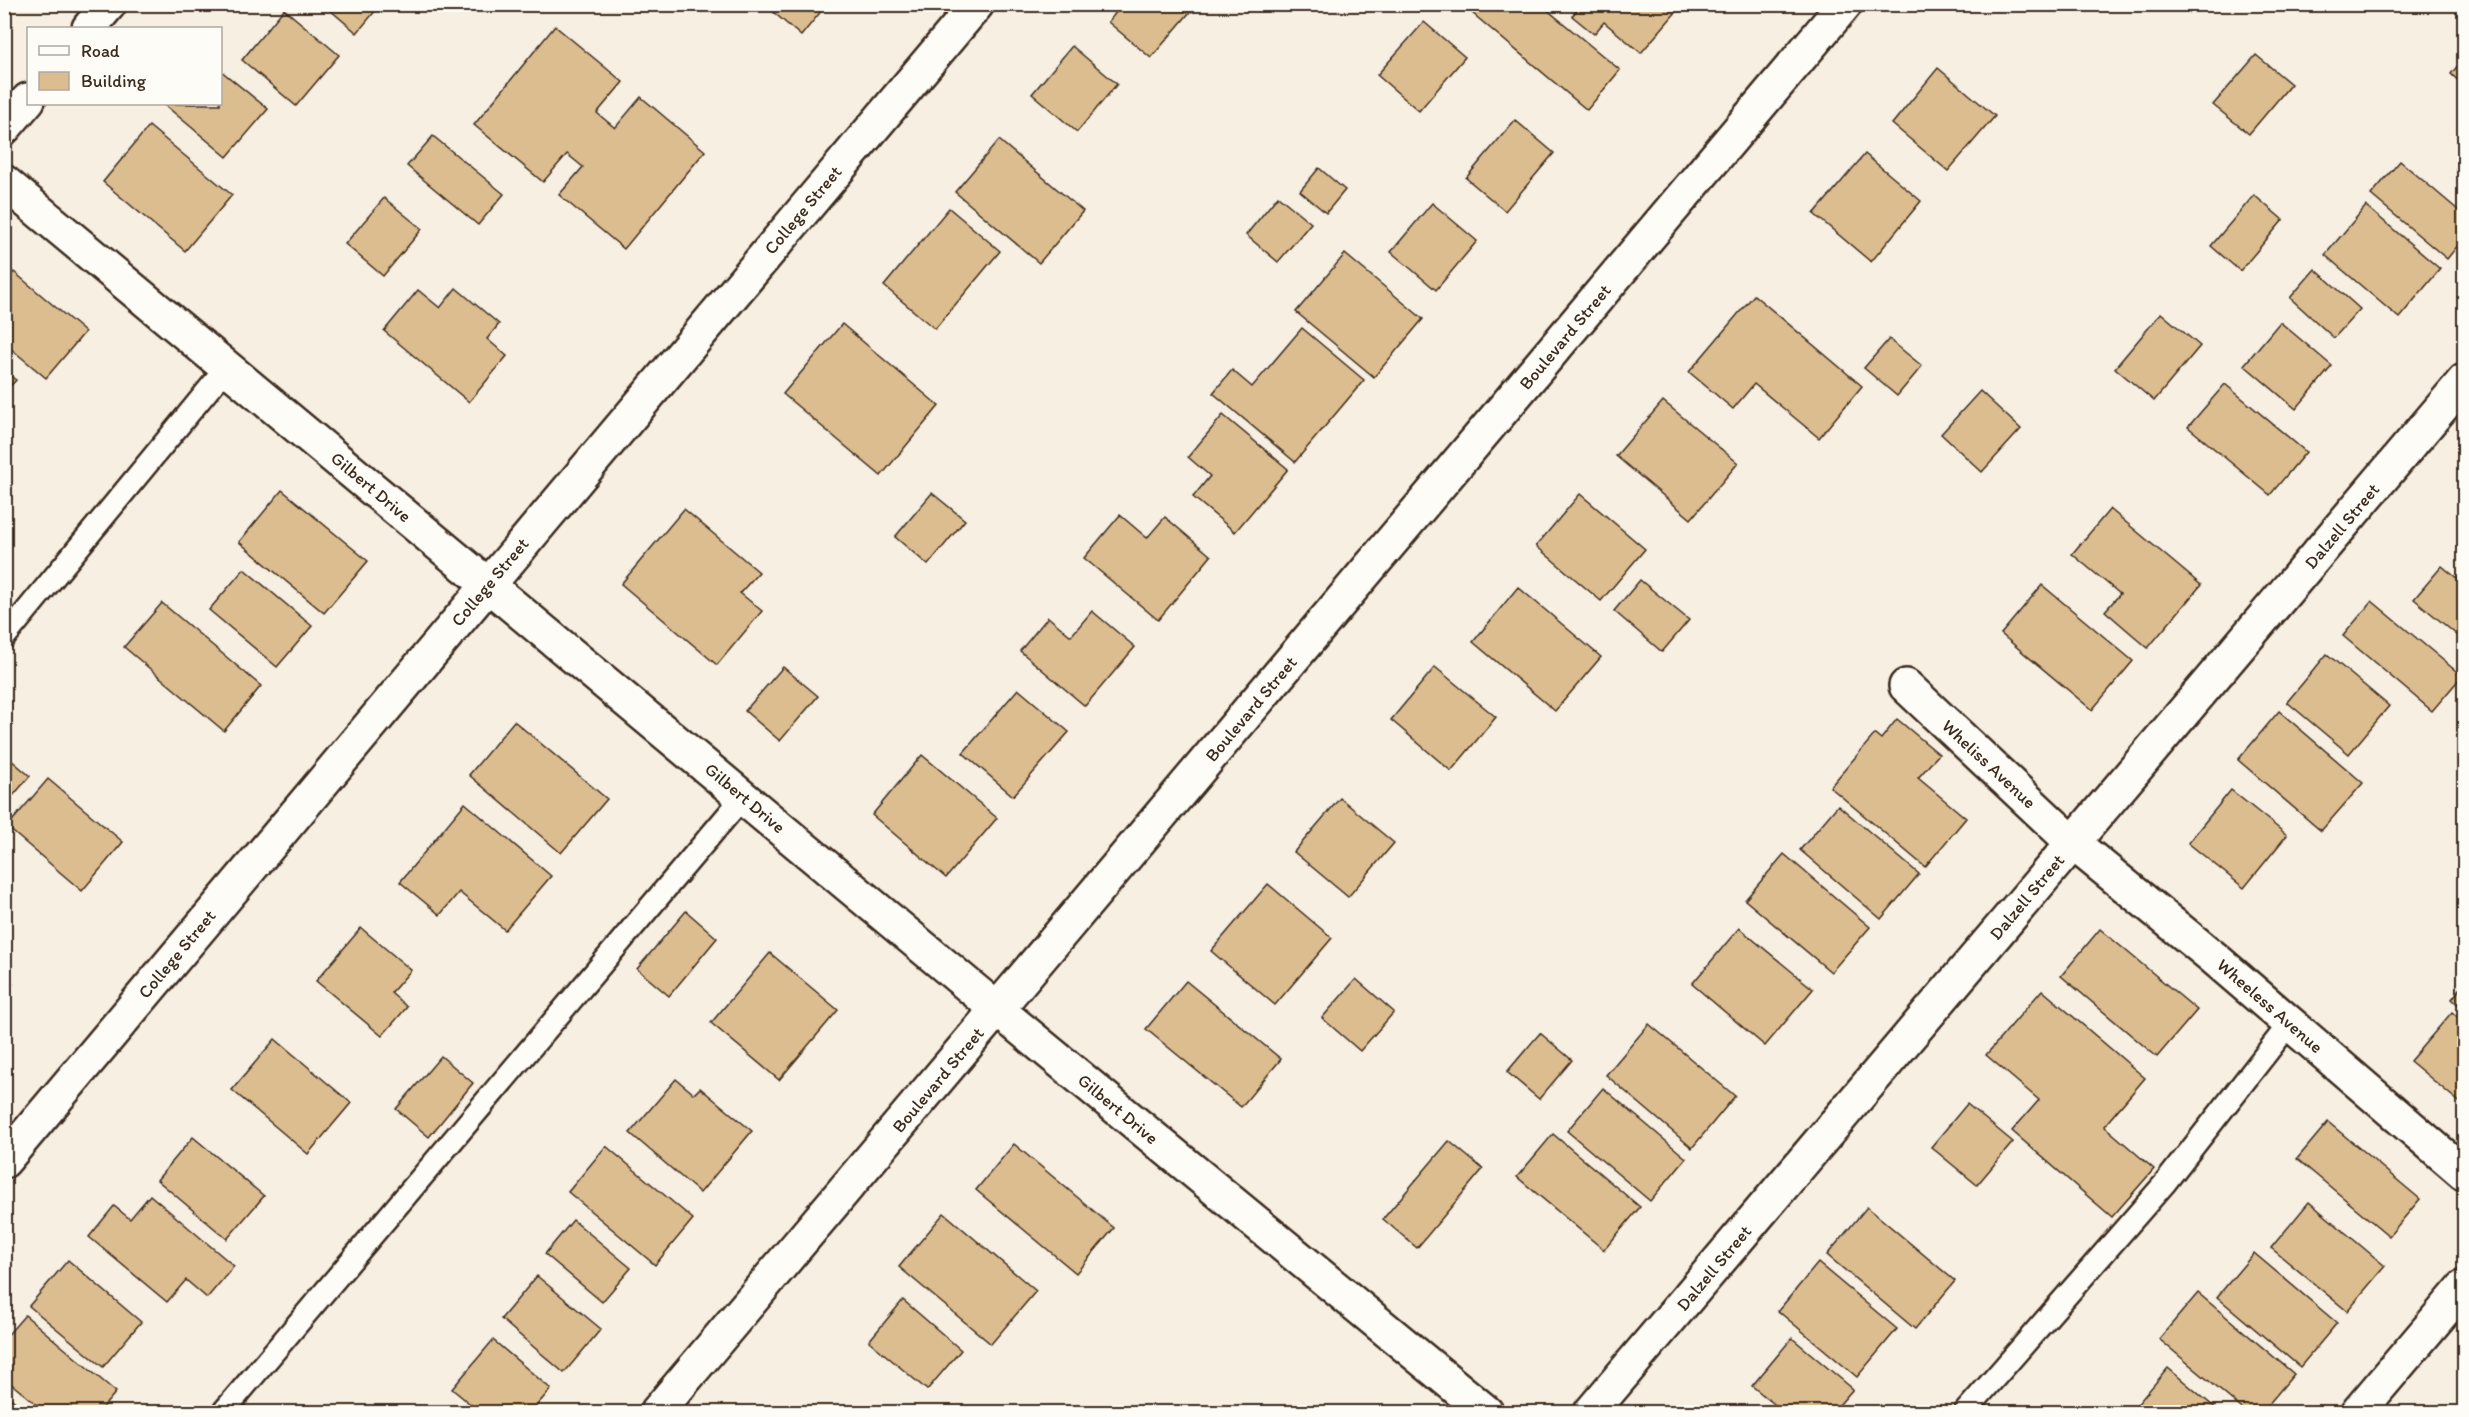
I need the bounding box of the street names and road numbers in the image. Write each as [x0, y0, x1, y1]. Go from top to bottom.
street label: College Street [760, 161, 847, 259]
street label: Boulevard Street [1514, 280, 1616, 394]
street label: Gilbert Drive [326, 447, 416, 527]
street label: Dalzell Street [2300, 478, 2384, 573]
street label: College Street [447, 533, 534, 631]
street label: Boulevard Street [1200, 652, 1302, 766]
street label: Wheliss Avenue [1937, 715, 2041, 813]
street label: Gilbert Drive [700, 758, 790, 838]
street label: Dalzell Street [1985, 849, 2069, 944]
street label: College Street [134, 905, 221, 1003]
street label: Wheeless Avenue [2212, 954, 2328, 1058]
street label: Boulevard Street [887, 1023, 989, 1137]
street label: Gilbert Drive [1073, 1069, 1163, 1149]
street label: Dalzell Street [1672, 1220, 1756, 1315]

